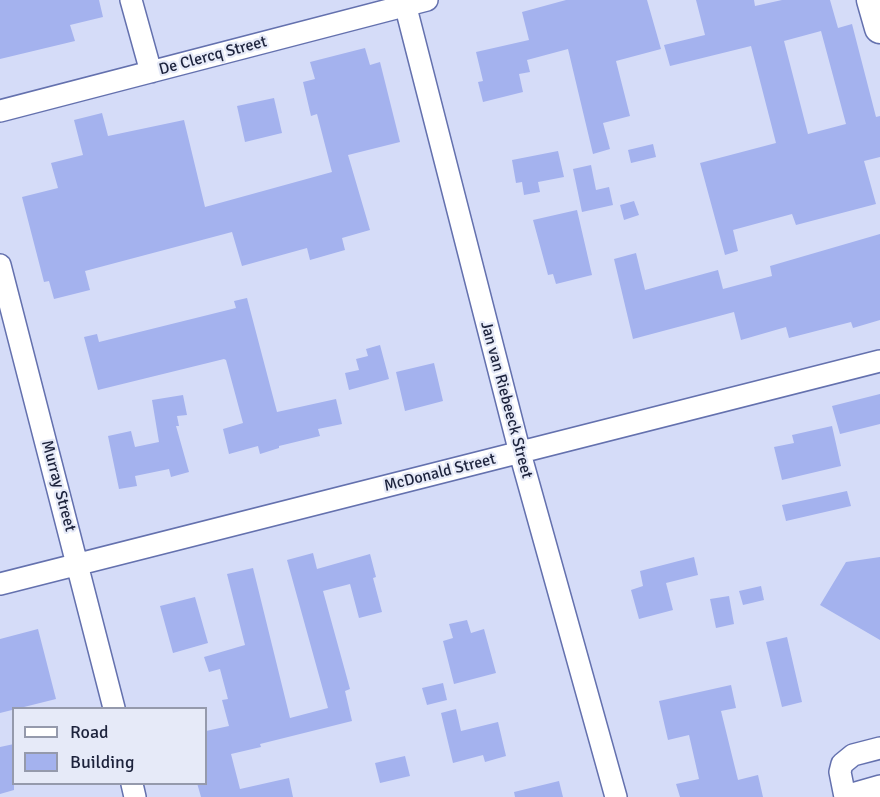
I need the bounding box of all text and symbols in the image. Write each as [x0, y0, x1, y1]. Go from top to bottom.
street label: De Clercq Street [157, 32, 269, 80]
street label: Jan van Riebeeck Street [476, 319, 536, 481]
street label: Murray Street [37, 438, 79, 534]
street label: McDonald Street [382, 450, 498, 496]
legend [12, 707, 207, 785]
text: Road [70, 721, 109, 743]
text: Building [70, 751, 134, 773]

